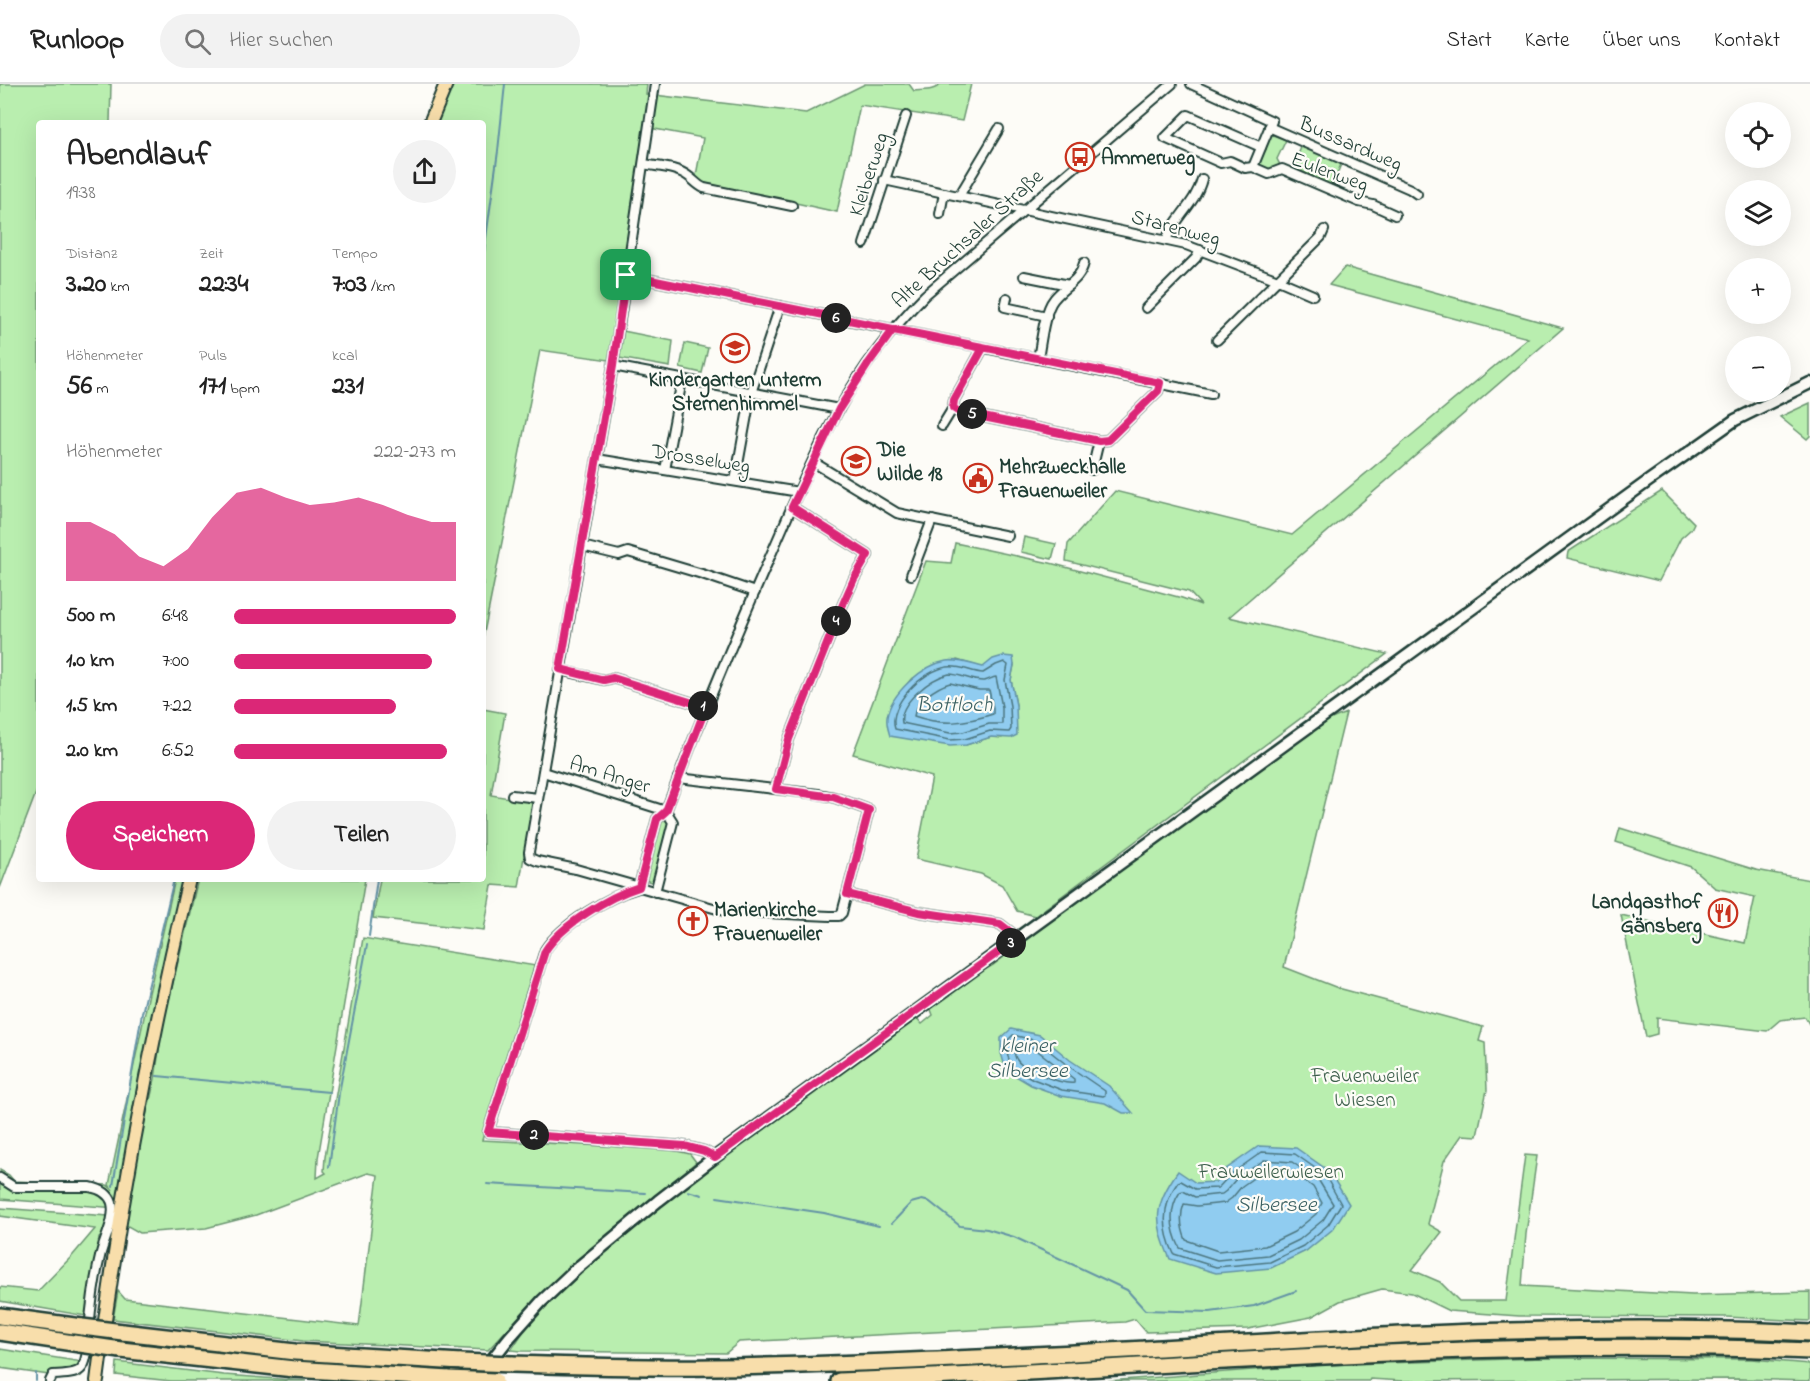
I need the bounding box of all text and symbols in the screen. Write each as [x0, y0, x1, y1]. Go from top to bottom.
search box [160, 14, 580, 68]
text: Runloop [30, 21, 124, 62]
icon: search [181, 25, 214, 58]
text: Hier suchen [229, 25, 333, 57]
text: Start [1446, 26, 1492, 56]
text: Karte [1525, 26, 1569, 56]
text: Über uns [1602, 26, 1681, 56]
text: Kontakt [1714, 26, 1780, 56]
map controls [1725, 102, 1791, 402]
button: locate [1725, 102, 1791, 168]
street label: Bussardweg [1292, 109, 1407, 182]
street label: Kleiberweg [842, 129, 899, 221]
text: Abendlauf [66, 132, 211, 180]
button: share [393, 140, 456, 203]
bus stop icon: Ammerweg [1064, 141, 1096, 173]
place label: Ammerweg [1101, 144, 1195, 176]
street label: Eulenweg [1286, 145, 1372, 203]
street label: Alte Bruchsaler Straße [886, 163, 1051, 316]
text: 19:38 [66, 179, 96, 208]
button: layers [1725, 180, 1791, 246]
street label: Starenweg [1127, 203, 1223, 257]
text: Distanz [66, 242, 117, 266]
text: Zeit [199, 242, 224, 266]
text: Tempo [332, 242, 378, 266]
pin [600, 249, 651, 300]
icon: arrive [609, 258, 642, 291]
button: + [1725, 258, 1791, 324]
text: 3.20 [66, 266, 106, 304]
text: 22:34 [199, 266, 249, 304]
text: 7:03 [332, 266, 367, 304]
text: km [106, 275, 130, 299]
text: /km [367, 275, 395, 299]
pin: 6 [821, 303, 851, 333]
text: 6 [832, 306, 840, 330]
school or university icon: Kindergarten unterm Sternenhimmel [719, 332, 751, 364]
button: − [1725, 336, 1791, 402]
text: Höhenmeter [66, 344, 143, 368]
text: Puls [199, 344, 227, 368]
text: kcal [332, 344, 357, 368]
place label: Kindergarten unterm Sternenhimmel [649, 366, 821, 420]
text: 56 [66, 368, 92, 406]
text: 171 [199, 368, 226, 406]
text: 231 [332, 368, 364, 406]
text: m [92, 377, 109, 401]
text: bpm [226, 377, 260, 401]
pin: 5 [957, 399, 987, 429]
text: 5 [967, 402, 977, 426]
place label: Die Wilde 18 [876, 436, 943, 490]
street label: Drosselweg [648, 437, 752, 485]
text: Höhenmeter [66, 438, 162, 467]
text: 222–273 m [373, 438, 456, 467]
school or university icon: Die Wilde 18 [840, 445, 872, 477]
place label: Mehrzweckhalle Frauenweiler [998, 453, 1127, 507]
public building icon: Mehrzweckhalle Frauenweiler [962, 462, 994, 494]
text: 500 m [66, 602, 115, 631]
text: 6:48 [162, 602, 188, 631]
pin: 4 [821, 606, 851, 636]
text: 4 [833, 609, 839, 633]
text: 1.0 km [66, 647, 114, 676]
text: 7:00 [162, 647, 189, 676]
water label: Bottloch [916, 690, 993, 722]
pin: 1 [688, 691, 718, 721]
text: 1.5 km [66, 692, 117, 721]
text: 7:22 [162, 692, 192, 721]
text: 1 [700, 694, 706, 718]
text: 2.0 km [66, 737, 118, 766]
text: 6:52 [162, 737, 194, 766]
street label: Am Anger [565, 749, 654, 804]
button: Speichern [66, 801, 255, 870]
button: Teilen [267, 801, 456, 870]
place label: Landgasthof Gänsberg [1592, 888, 1703, 944]
place label: Marienkirche Frauenweiler [713, 896, 822, 950]
restaurant icon: Landgasthof Gänsberg [1707, 897, 1739, 929]
church icon: Marienkirche Frauenweiler [677, 905, 709, 937]
pin: 3 [996, 928, 1026, 958]
text: 3 [1008, 931, 1014, 955]
water label: kleiner Silbersee [987, 1031, 1069, 1088]
park label: Frauenweiler Wiesen [1310, 1062, 1419, 1116]
pin: 2 [519, 1120, 549, 1150]
text: 2 [530, 1123, 538, 1147]
park label: Frauweilerwiesen [1197, 1158, 1344, 1188]
water label: Silbersee [1236, 1190, 1318, 1222]

